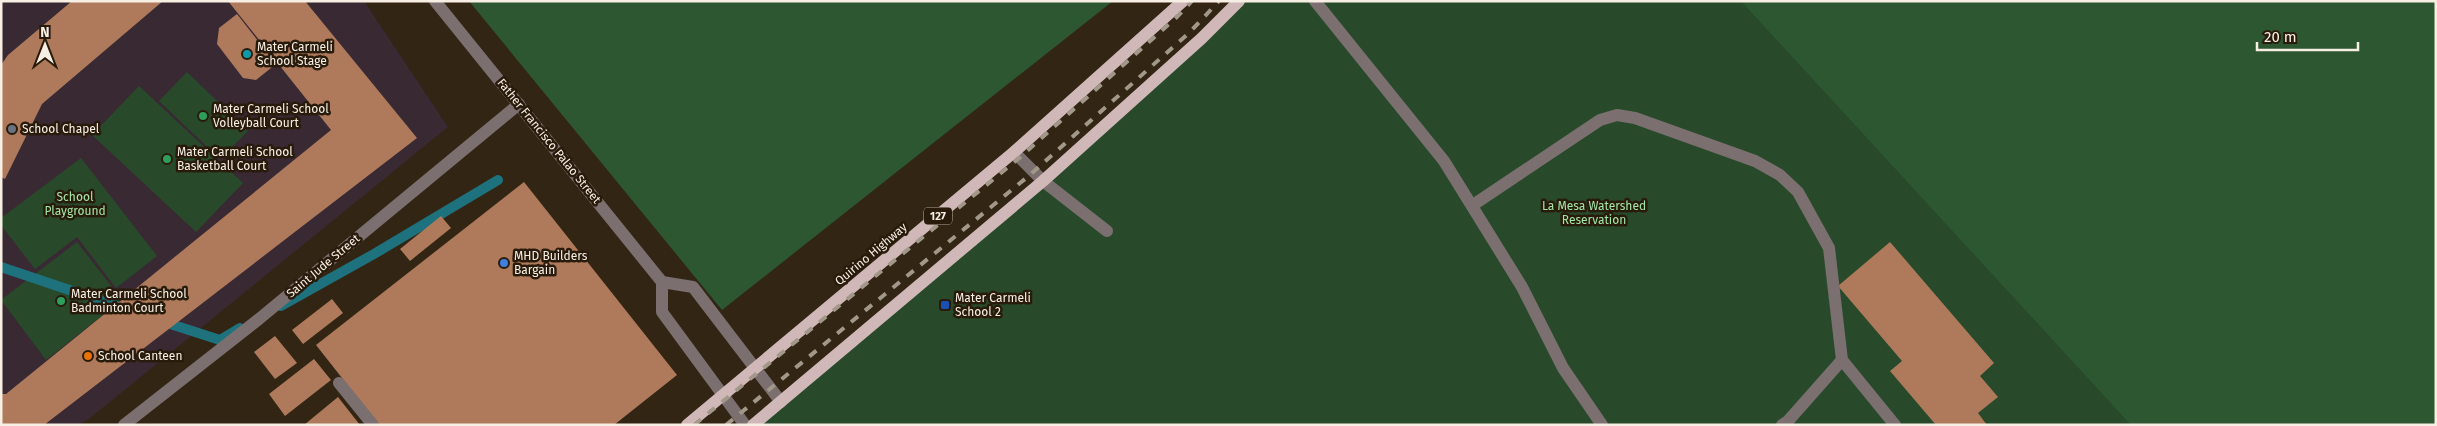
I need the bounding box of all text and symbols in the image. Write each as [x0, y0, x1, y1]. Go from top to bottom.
north arrow [20, 20, 70, 70]
scale bar [2257, 20, 2358, 52]
text: N [40, 24, 50, 41]
text: 20 m [2264, 28, 2297, 46]
place label: Mater Carmeli School Stage [257, 40, 333, 68]
marker: Mater Carmeli School Stage [241, 48, 253, 60]
street label: Father Francisco Palao Street [494, 76, 604, 207]
place label: Mater Carmeli School Volleyball Court [213, 102, 329, 130]
marker: Mater Carmeli School Volleyball Court [197, 110, 209, 122]
place label: School Chapel [22, 122, 100, 136]
marker: School Chapel [6, 123, 18, 135]
place label: Mater Carmeli School Basketball Court [177, 145, 293, 173]
marker: Mater Carmeli School Basketball Court [161, 153, 173, 165]
park label: School Playground [44, 190, 106, 218]
park label: La Mesa Watershed Reservation [1542, 199, 1646, 227]
road number: 127 [924, 208, 952, 225]
street label: Quirino Highway [832, 220, 910, 288]
street label: Saint Jude Street [284, 231, 363, 301]
place label: MHD Builders Bargain [514, 249, 588, 277]
marker: MHD Builders Bargain [498, 257, 510, 269]
place label: Mater Carmeli School Badminton Court [71, 287, 187, 315]
place label: Mater Carmeli School 2 [955, 291, 1031, 319]
marker: Mater Carmeli School Badminton Court [55, 295, 67, 307]
marker: Mater Carmeli School 2 [939, 299, 951, 311]
place label: School Canteen [98, 349, 182, 363]
marker: School Canteen [82, 350, 94, 362]

